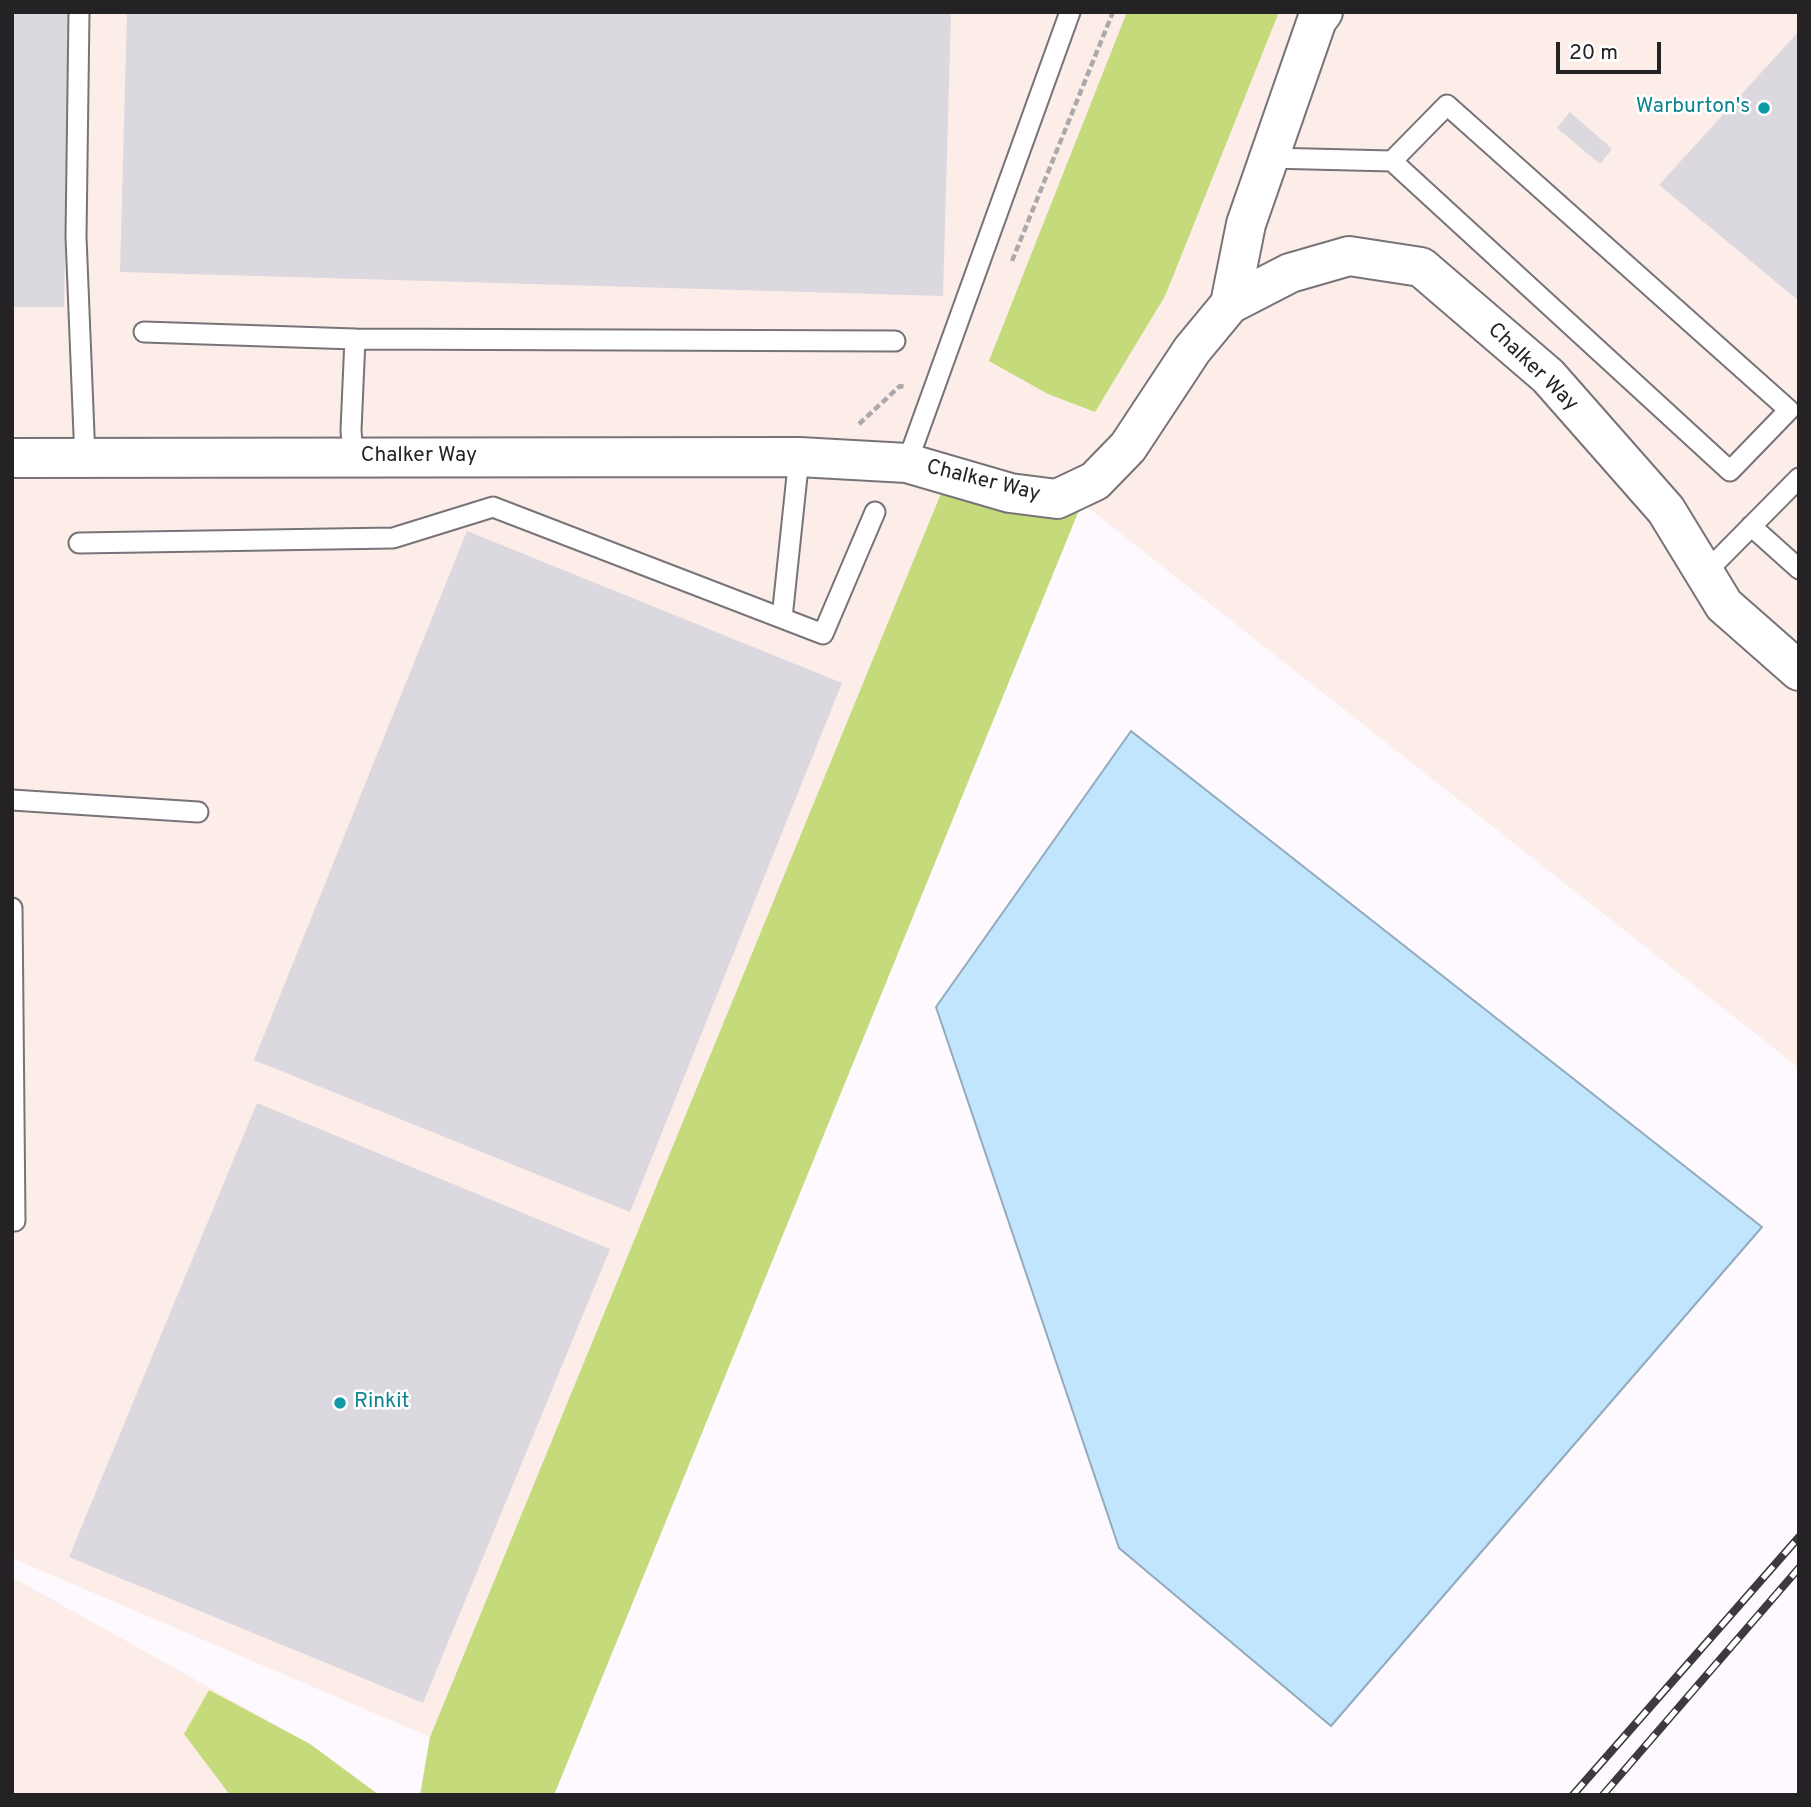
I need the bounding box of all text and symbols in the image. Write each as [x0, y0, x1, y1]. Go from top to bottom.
scale bar [1559, 28, 1664, 72]
text: 20 m [1569, 40, 1618, 67]
place label: Warburton's [1636, 95, 1750, 121]
marker: Warburton's [1756, 100, 1772, 116]
street label: Chalker Way [1481, 318, 1583, 418]
street label: Chalker Way [361, 444, 477, 470]
street label: Chalker Way [923, 456, 1043, 508]
place label: Rinkit [354, 1390, 410, 1416]
marker: Rinkit [332, 1395, 348, 1411]

